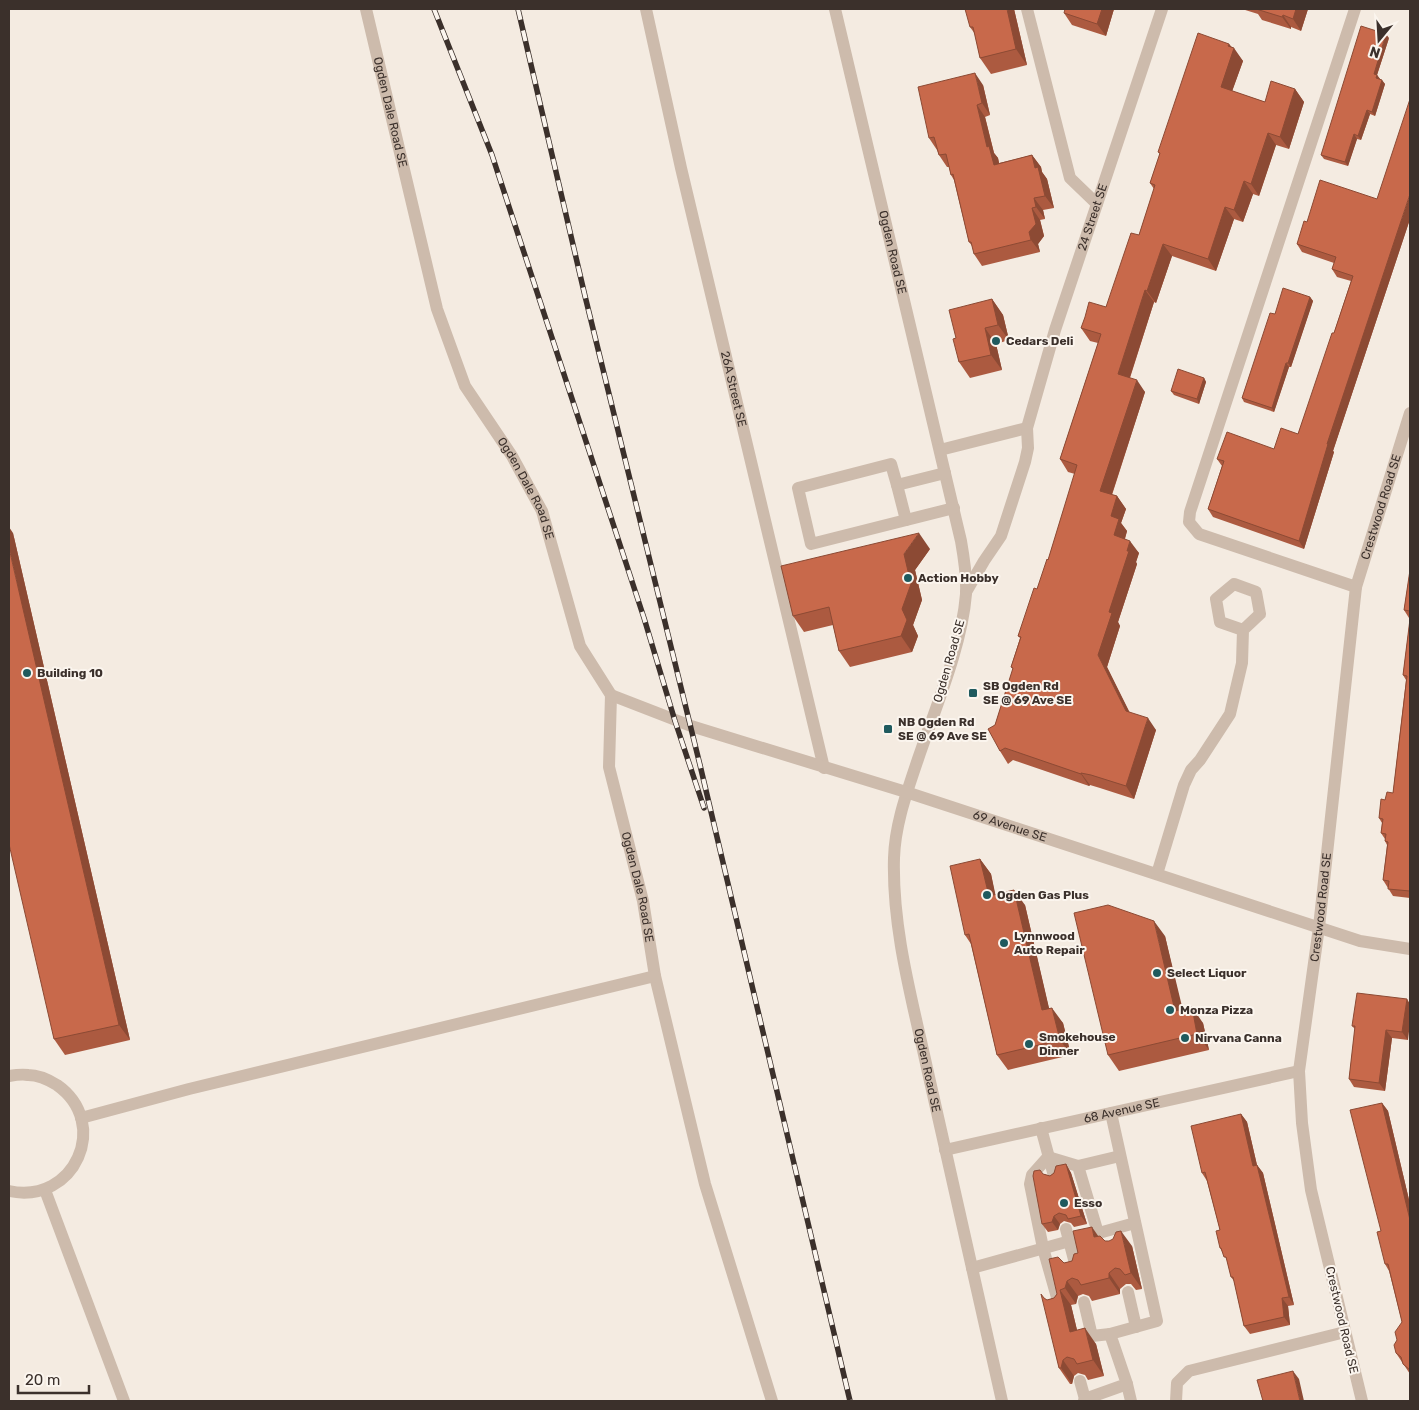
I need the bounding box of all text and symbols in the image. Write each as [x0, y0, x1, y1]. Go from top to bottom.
north arrow [1354, 15, 1404, 65]
text: N [1368, 42, 1383, 62]
street label: Ogden Dale Road SE [371, 56, 410, 169]
street label: 24 Street SE [1075, 182, 1110, 253]
street label: Ogden Road SE [876, 209, 909, 296]
place label: Cedars Deli [1006, 334, 1073, 348]
marker: Cedars Deli [990, 335, 1002, 347]
street label: 26A Street SE [718, 350, 749, 428]
street label: Ogden Dale Road SE [494, 435, 557, 541]
street label: Crestwood Road SE [1358, 453, 1404, 561]
place label: Action Hobby [918, 571, 999, 585]
marker: Action Hobby [902, 572, 914, 584]
street label: Ogden Road SE [930, 618, 968, 704]
place label: Building 10 [37, 666, 103, 680]
marker: Building 10 [21, 667, 33, 679]
place label: SB Ogden Rd SE @ 69 Ave SE [983, 679, 1072, 707]
marker: SB Ogden Rd SE @ 69 Ave SE [967, 687, 979, 699]
place label: NB Ogden Rd SE @ 69 Ave SE [898, 715, 987, 743]
marker: NB Ogden Rd SE @ 69 Ave SE [882, 723, 894, 735]
street label: 69 Avenue SE [971, 807, 1049, 845]
street label: Ogden Dale Road SE [619, 830, 657, 943]
street label: Crestwood Road SE [1307, 852, 1334, 963]
place label: Ogden Gas Plus [997, 888, 1089, 902]
marker: Ogden Gas Plus [981, 889, 993, 901]
place label: Lynnwood Auto Repair [1014, 929, 1085, 957]
marker: Lynnwood Auto Repair [998, 937, 1010, 949]
place label: Select Liquor [1167, 966, 1247, 980]
marker: Select Liquor [1151, 967, 1163, 979]
place label: Monza Pizza [1180, 1003, 1253, 1017]
marker: Monza Pizza [1164, 1004, 1176, 1016]
street label: Ogden Road SE [911, 1027, 943, 1113]
place label: Smokehouse Dinner [1039, 1030, 1116, 1058]
place label: Nirvana Canna [1195, 1031, 1282, 1045]
marker: Nirvana Canna [1179, 1032, 1191, 1044]
marker: Smokehouse Dinner [1023, 1038, 1035, 1050]
street label: 68 Avenue SE [1082, 1095, 1161, 1126]
place label: Esso [1074, 1196, 1102, 1210]
marker: Esso [1058, 1197, 1070, 1209]
street label: Crestwood Road SE [1323, 1265, 1361, 1375]
scale bar [18, 1362, 89, 1394]
text: 20 m [25, 1371, 60, 1389]

